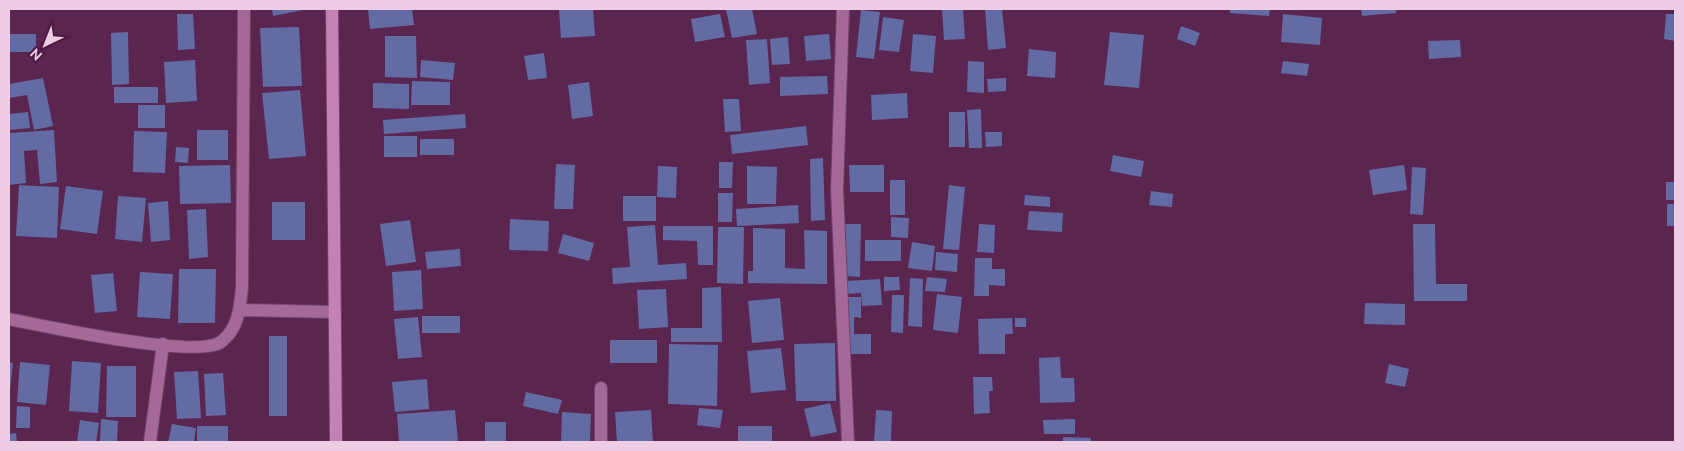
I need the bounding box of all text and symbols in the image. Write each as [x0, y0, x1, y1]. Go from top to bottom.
north arrow [20, 20, 70, 70]
text: N [27, 45, 45, 64]

